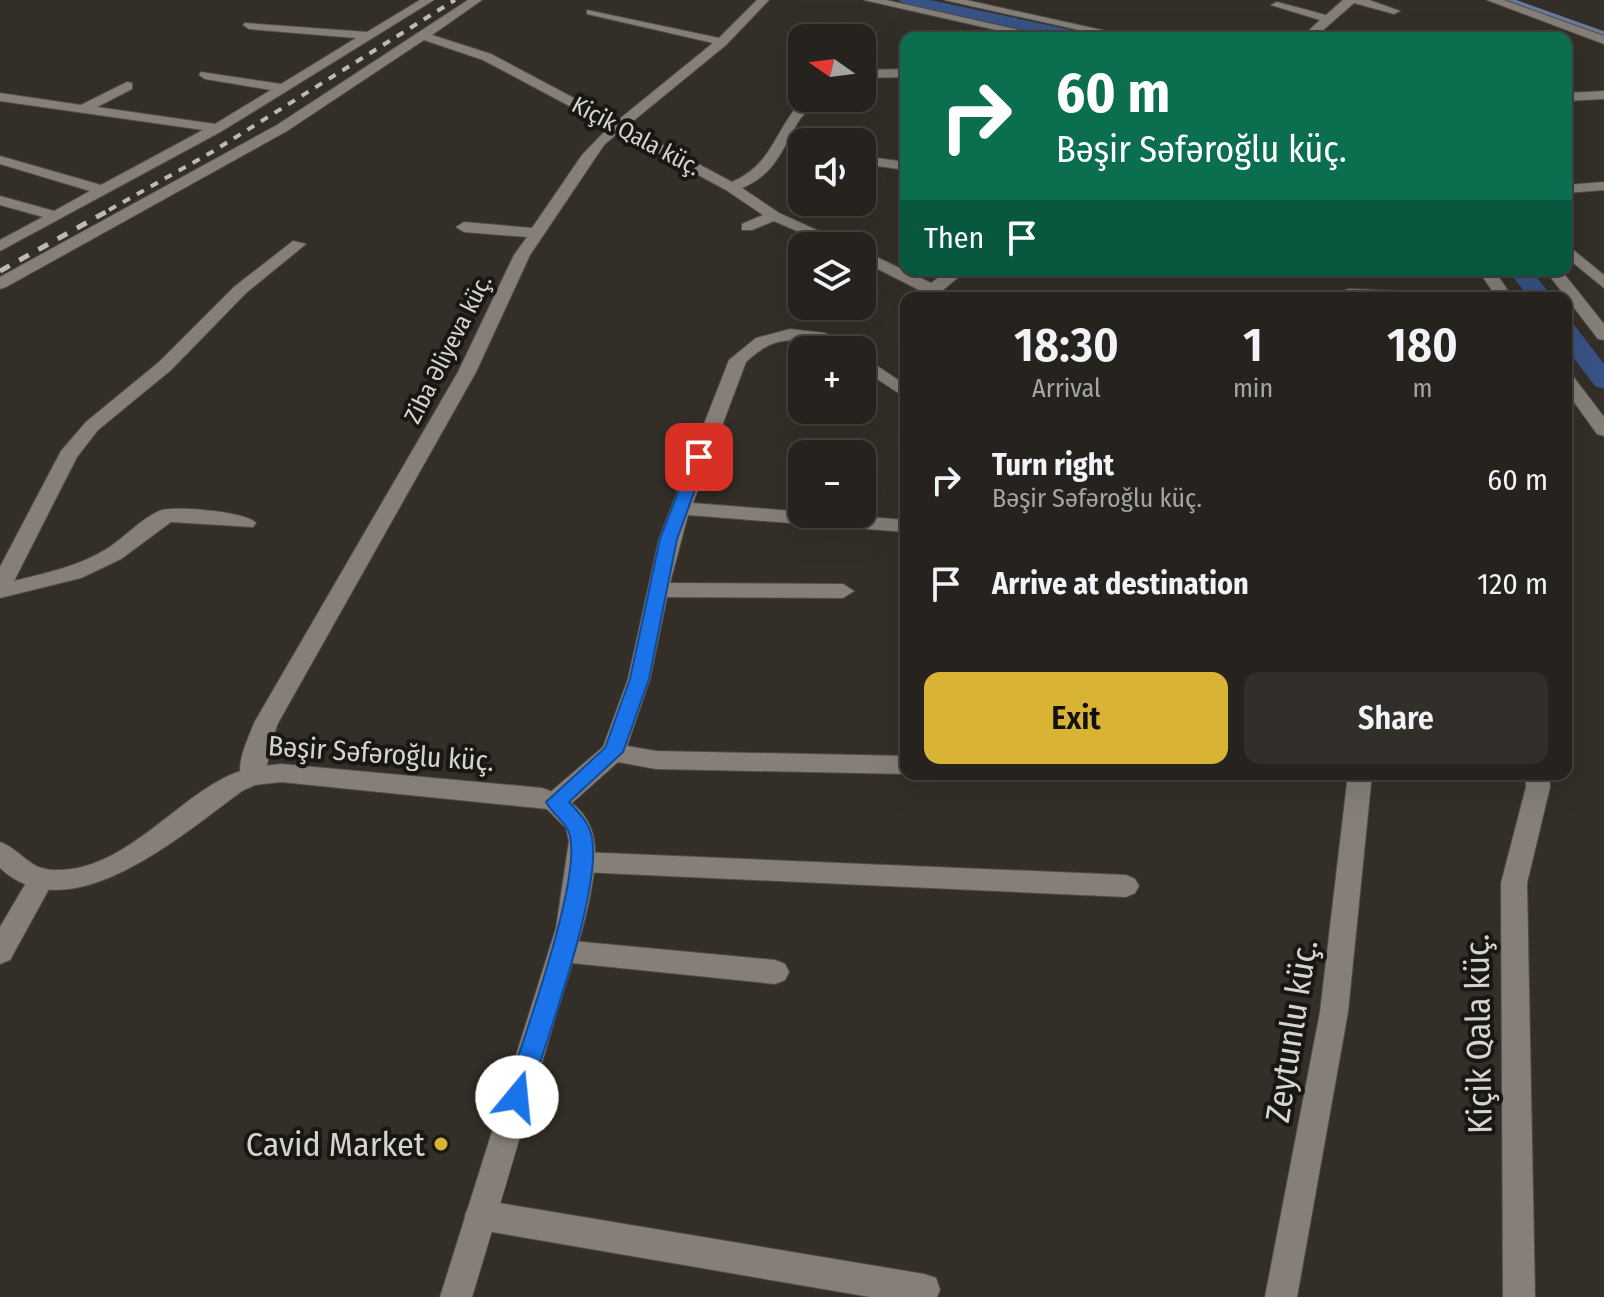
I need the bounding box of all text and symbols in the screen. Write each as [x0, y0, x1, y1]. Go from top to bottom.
north arrow [788, 24, 876, 112]
map controls [788, 24, 876, 528]
text: 60 m [1056, 60, 1170, 127]
icon: right [924, 64, 1028, 168]
street label: Kiçik Qala küç. [567, 91, 705, 181]
button: sound [788, 128, 876, 216]
text: Bəşir Səfəroğlu küç. [1056, 128, 1347, 172]
icon: arrive [1000, 216, 1044, 260]
text: Then [924, 220, 984, 256]
button: layers [788, 232, 876, 320]
street label: Ziba Əliyeva küç. [399, 270, 497, 428]
text: 18:30 [1014, 316, 1119, 374]
text: 1 [1243, 316, 1263, 374]
text: 180 [1387, 316, 1458, 374]
button: + [788, 336, 876, 424]
text: Arrival [1032, 373, 1101, 404]
text: min [1233, 373, 1273, 404]
text: m [1413, 373, 1433, 404]
pin [665, 423, 733, 491]
icon: arrive [677, 435, 721, 479]
button: − [788, 440, 876, 528]
text: Turn right [992, 447, 1114, 483]
icon: right [924, 458, 968, 502]
text: 60 m [1487, 462, 1548, 498]
text: Bəşir Səfəroğlu küç. [992, 483, 1202, 514]
icon: arrive [924, 562, 968, 606]
text: Arrive at destination [992, 566, 1249, 602]
text: 120 m [1477, 566, 1548, 602]
button: Exit [924, 672, 1228, 764]
button: Share [1244, 672, 1548, 764]
street label: Bəşir Səfəroğlu küç. [267, 729, 495, 778]
street label: Kiçik Qala küç. [1456, 934, 1501, 1134]
street label: Zeytunlu küç. [1257, 937, 1326, 1125]
position arrow [475, 1055, 559, 1139]
place label: Cavid Market [246, 1124, 426, 1165]
marker: Cavid Market [432, 1135, 450, 1153]

